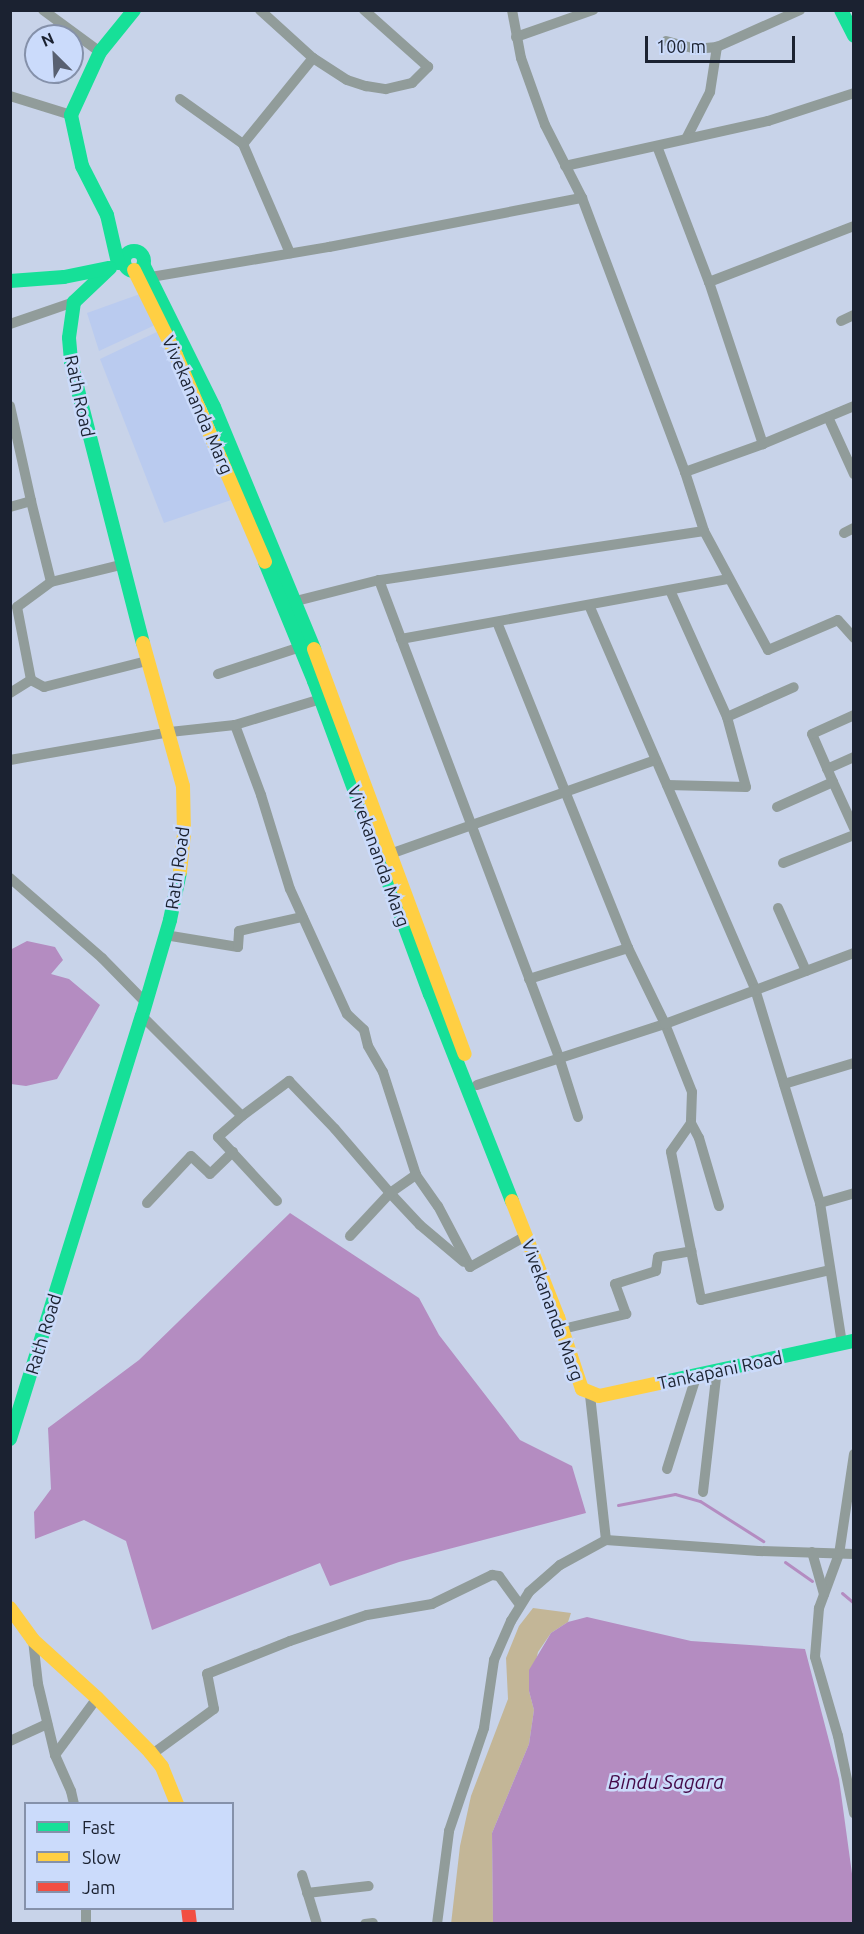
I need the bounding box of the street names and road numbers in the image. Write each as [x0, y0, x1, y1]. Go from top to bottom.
street label: Vivekananda Marg [158, 332, 238, 478]
street label: Rath Road [61, 353, 99, 439]
street label: Vivekananda Marg [343, 782, 415, 930]
street label: Rath Road [161, 825, 193, 911]
street label: Vivekananda Marg [517, 1236, 589, 1384]
street label: Rath Road [20, 1291, 66, 1377]
street label: Tankapani Road [656, 1346, 784, 1394]

